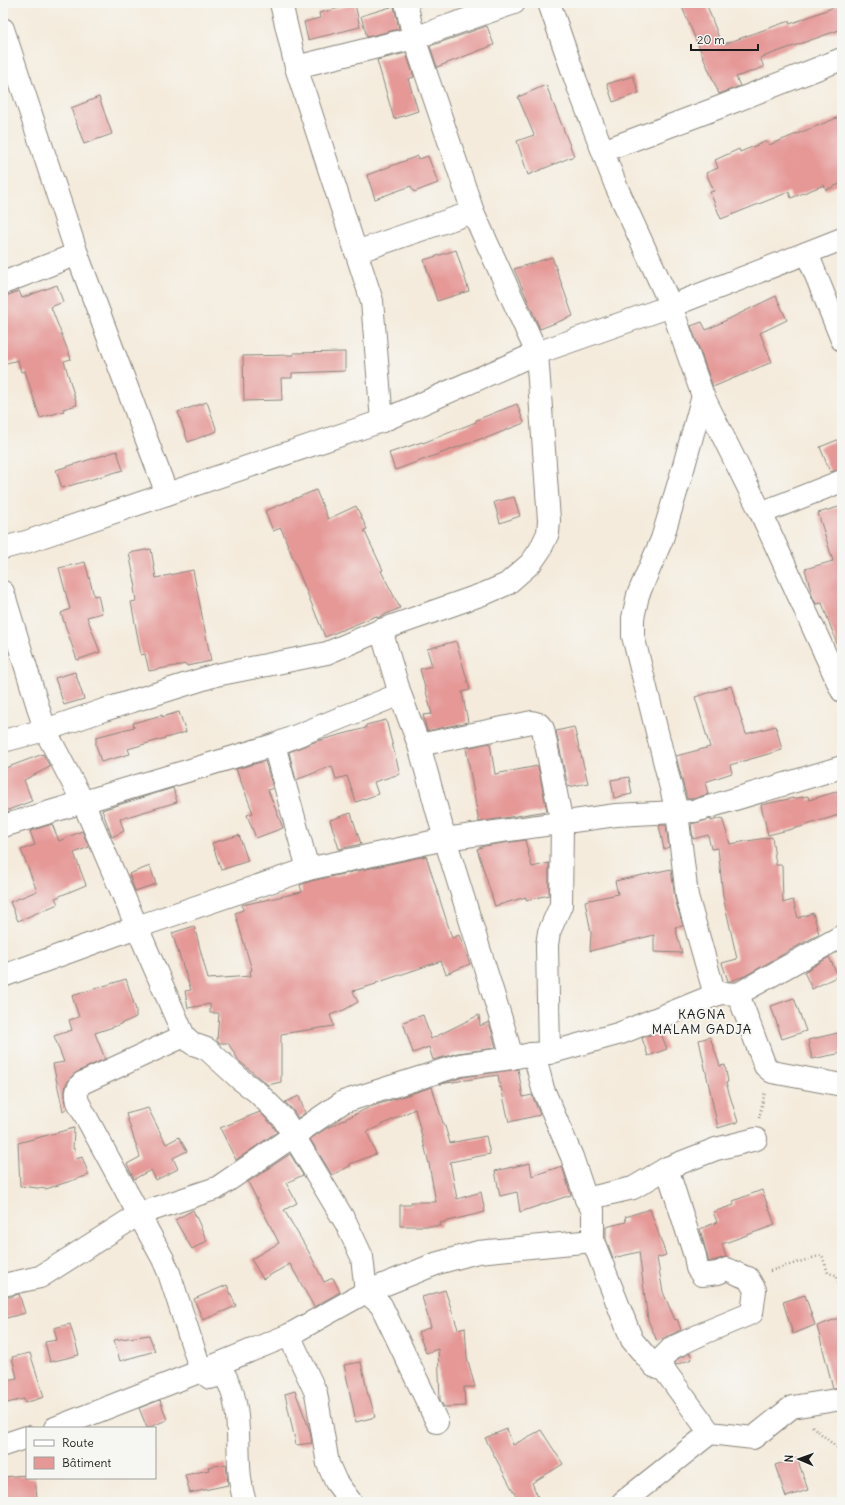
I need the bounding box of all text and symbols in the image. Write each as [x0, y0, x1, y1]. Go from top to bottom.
scale bar [691, 26, 758, 52]
text: 20 m [697, 32, 725, 47]
district label: KAGNA MALAM GADJA [652, 1006, 752, 1038]
legend [26, 1427, 156, 1479]
text: Route [62, 1435, 94, 1450]
north arrow [779, 1439, 819, 1479]
text: Bâtiment [62, 1455, 111, 1470]
text: N [782, 1455, 796, 1463]

